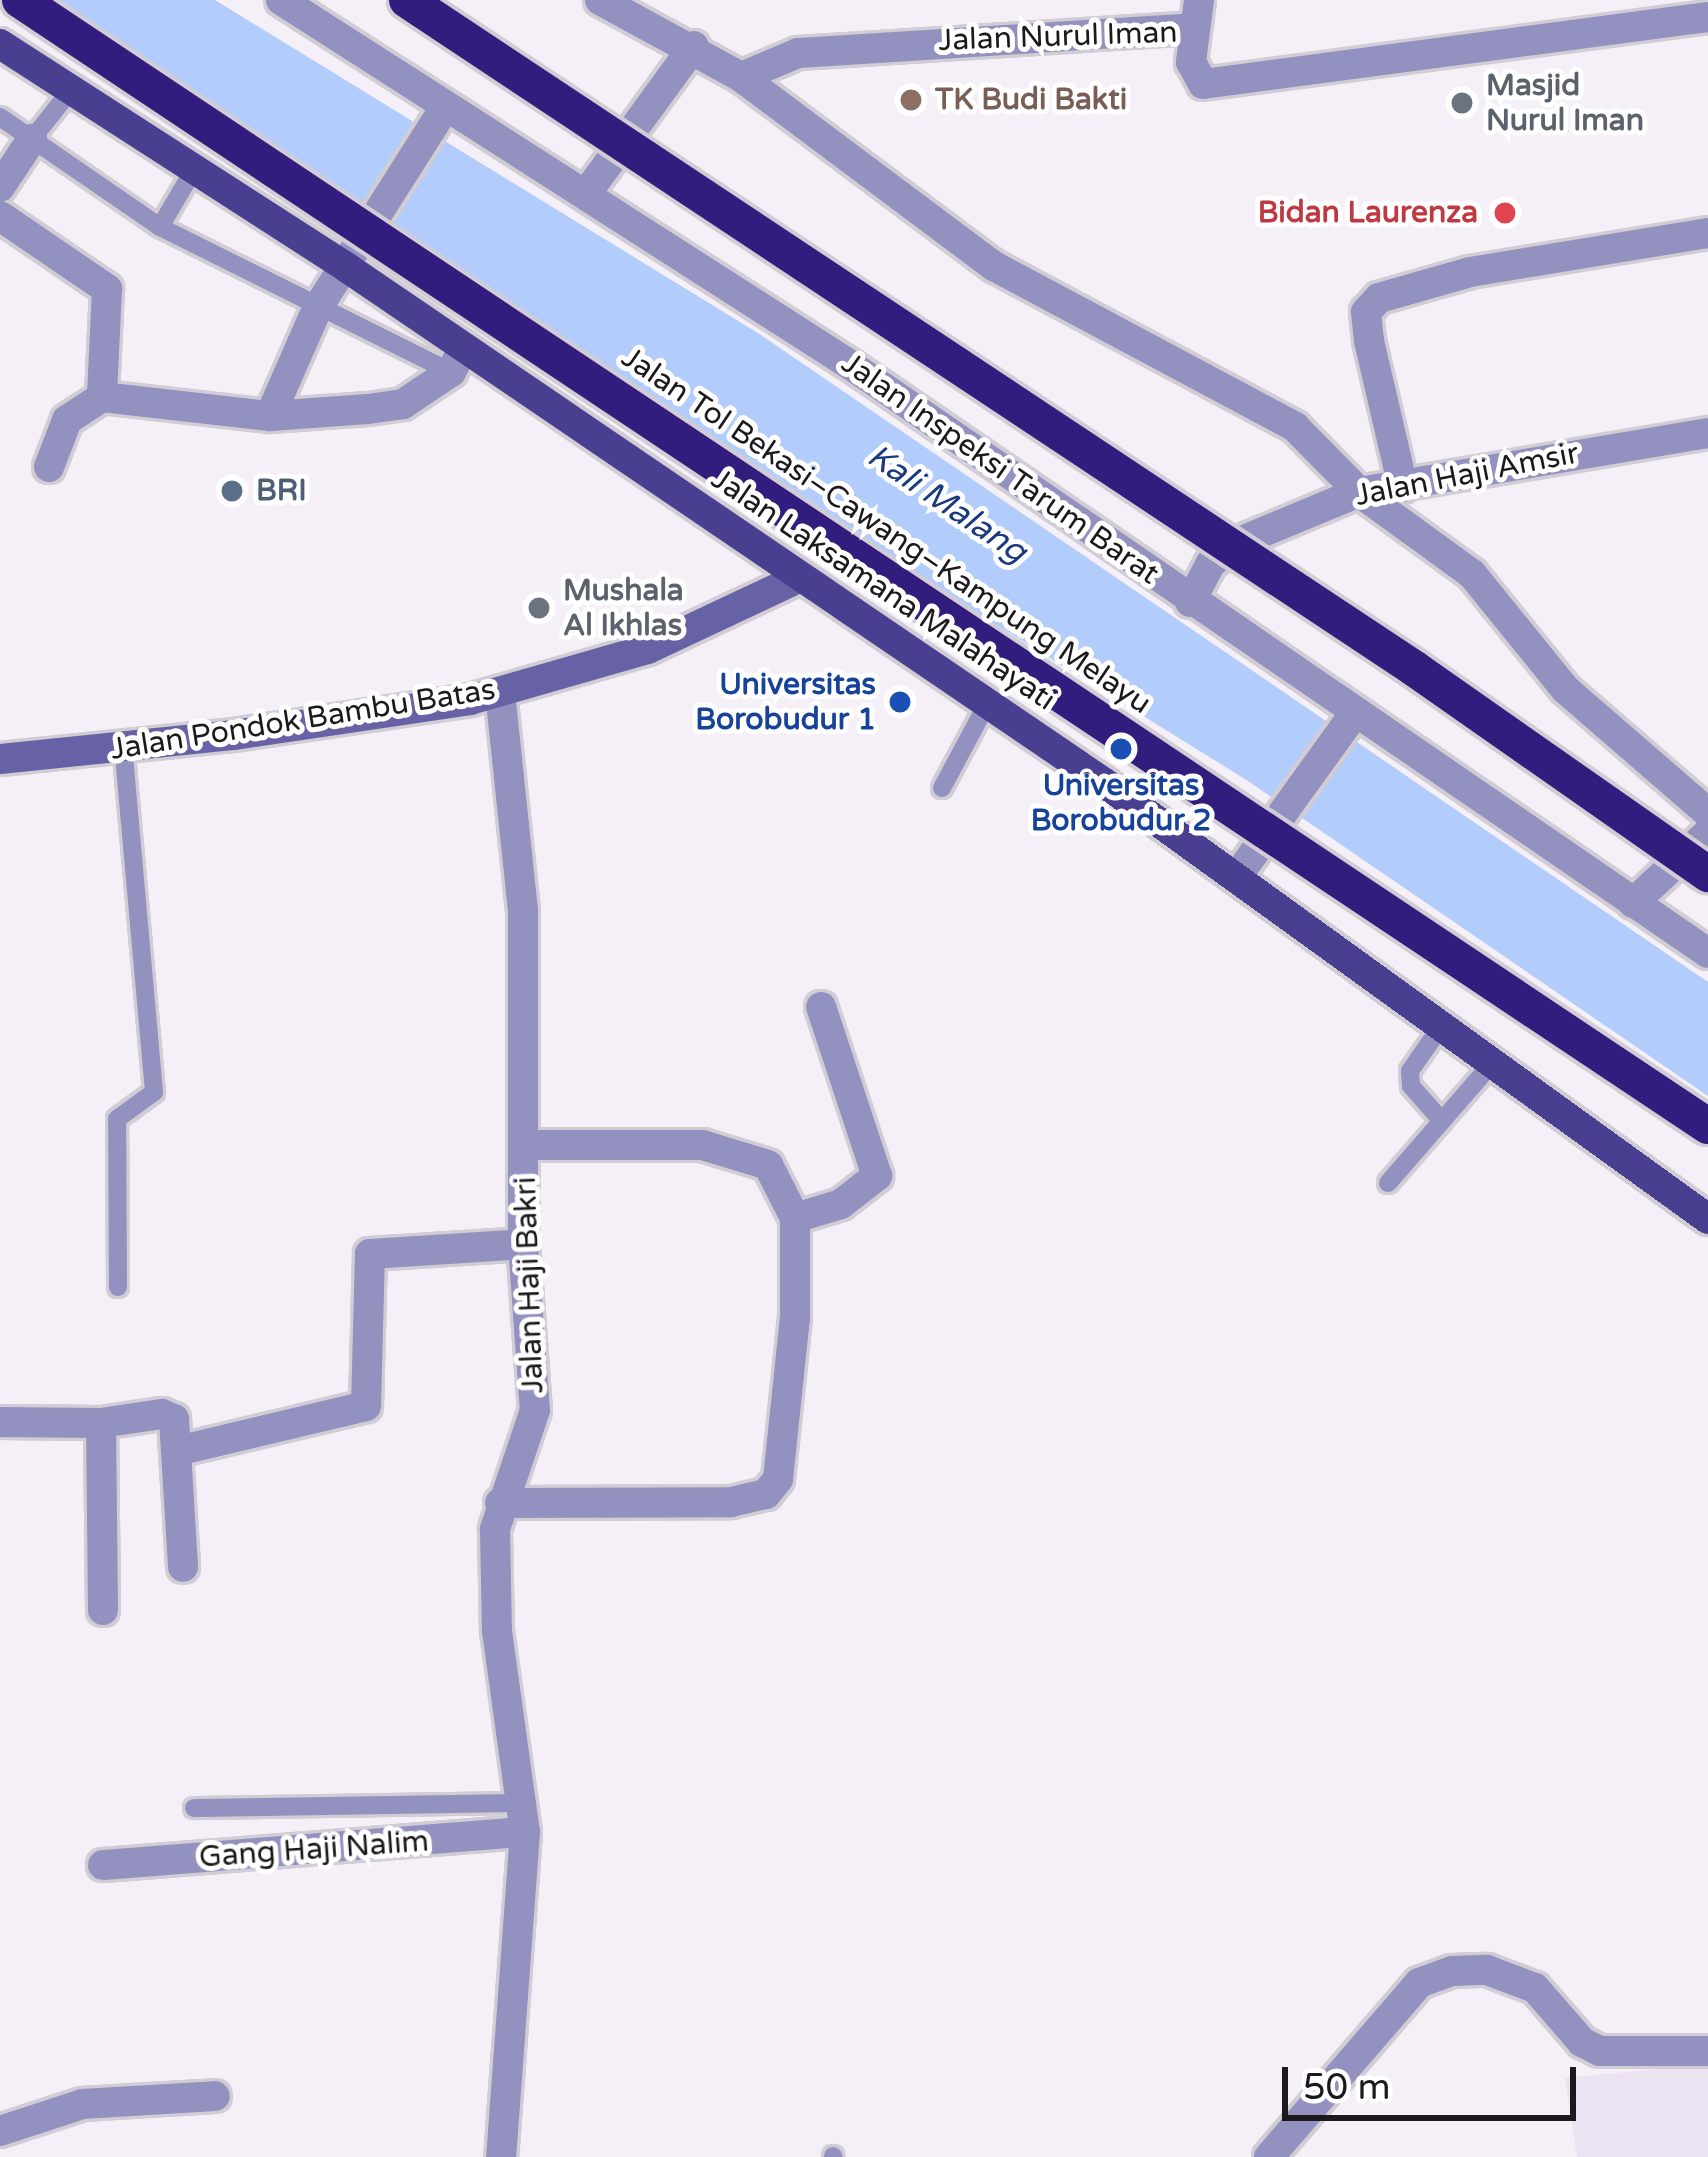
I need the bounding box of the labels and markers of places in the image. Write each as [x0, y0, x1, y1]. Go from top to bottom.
place label: Masjid Nurul Iman [1486, 68, 1644, 138]
place label: TK Budi Bakti [935, 82, 1127, 118]
marker: TK Budi Bakti [898, 87, 924, 113]
marker: Masjid Nurul Iman [1449, 90, 1475, 116]
place label: Bidan Laurenza [1258, 195, 1478, 231]
marker: Bidan Laurenza [1489, 197, 1521, 229]
place label: BRI [256, 473, 307, 509]
marker: BRI [219, 478, 245, 504]
place label: Mushala Al Ikhlas [563, 573, 684, 644]
marker: Mushala Al Ikhlas [526, 595, 552, 621]
place label: Universitas Borobudur 1 [695, 667, 876, 738]
marker: Universitas Borobudur 1 [887, 689, 913, 715]
marker: Universitas Borobudur 2 [1108, 736, 1134, 762]
place label: Universitas Borobudur 2 [1031, 768, 1211, 838]

